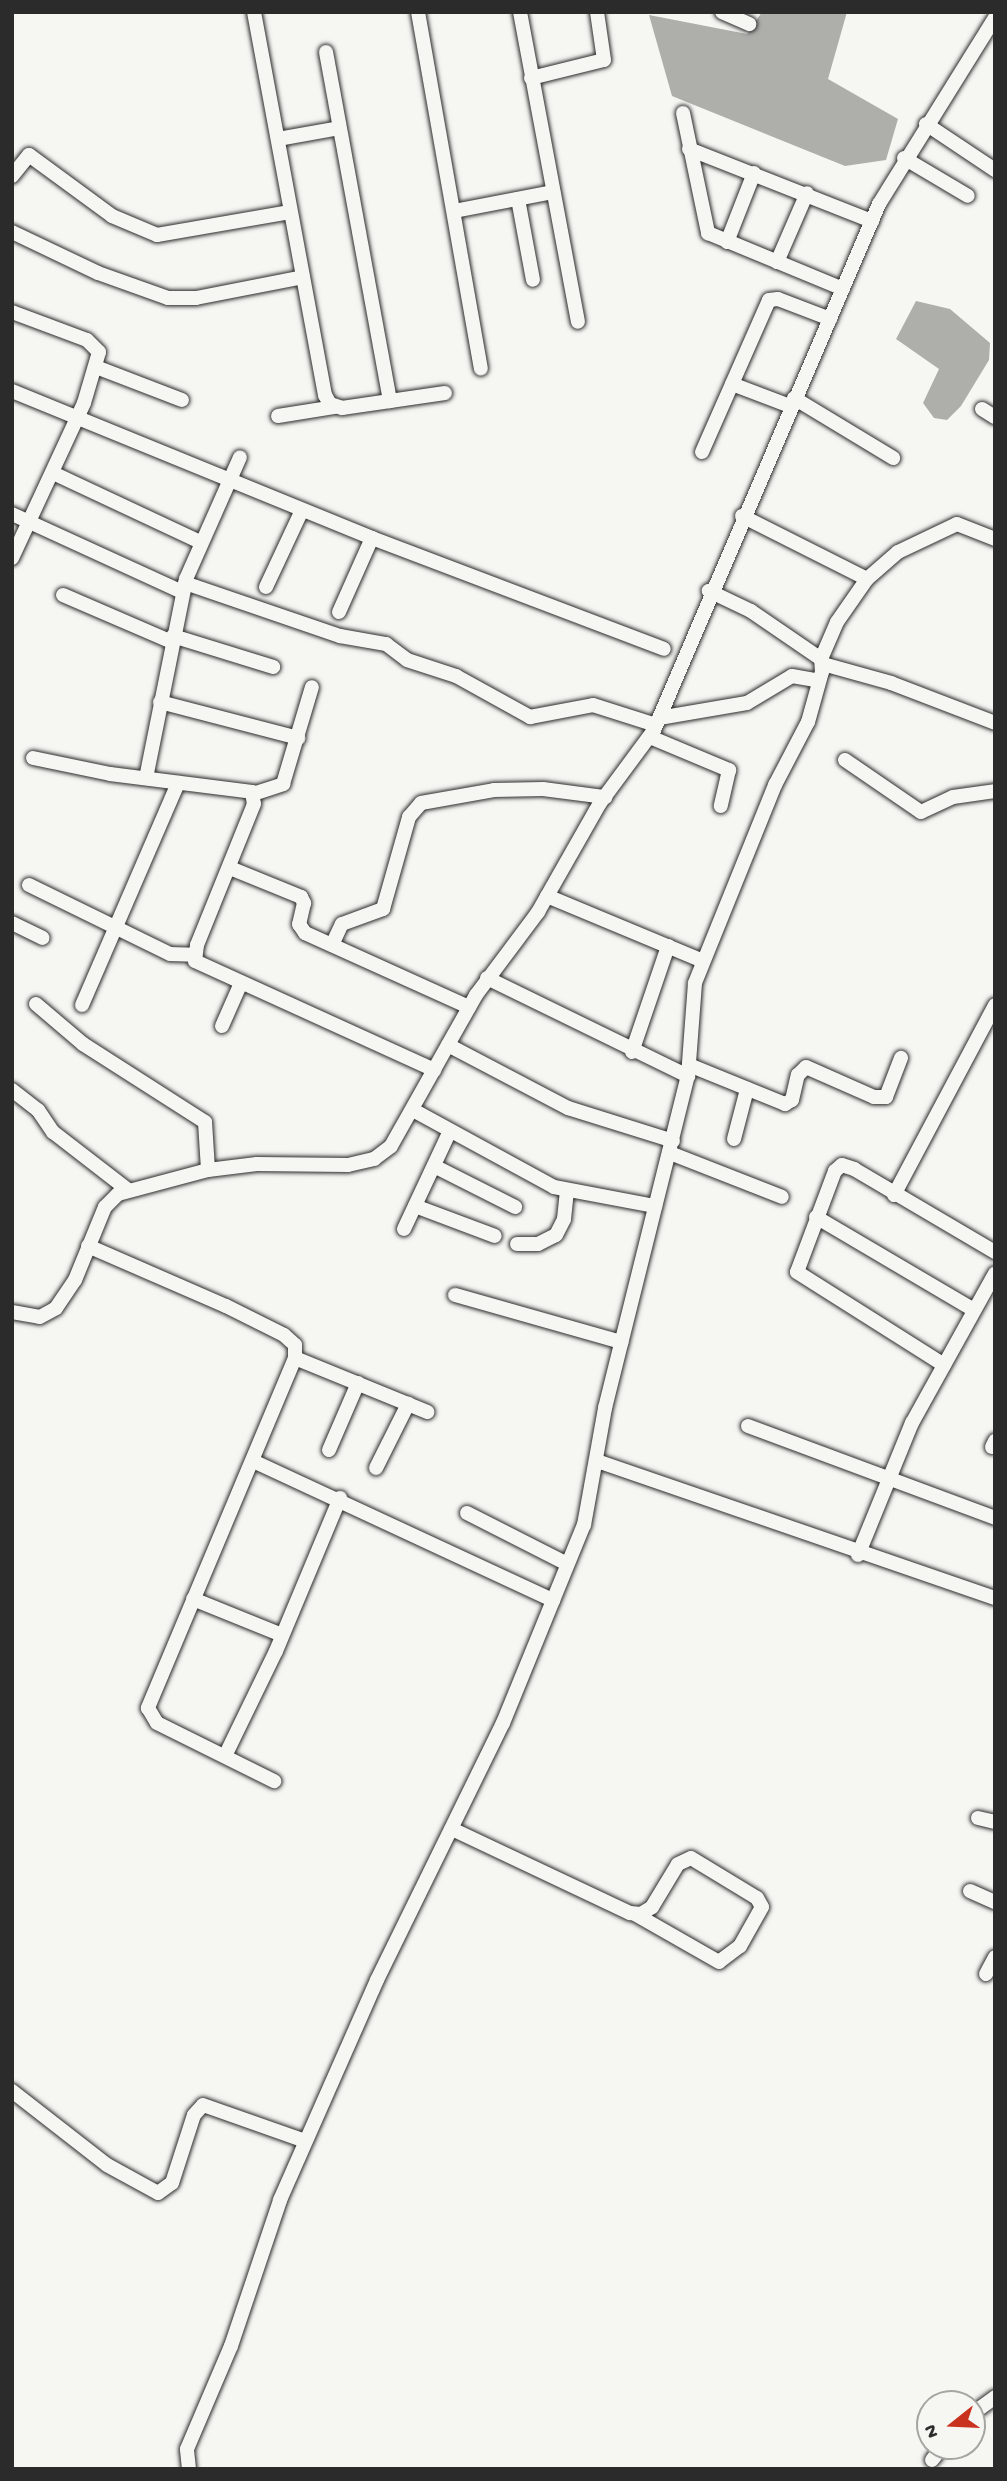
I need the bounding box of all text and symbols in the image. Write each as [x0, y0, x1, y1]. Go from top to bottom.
north arrow [916, 2390, 986, 2460]
text: N [920, 2422, 945, 2440]

